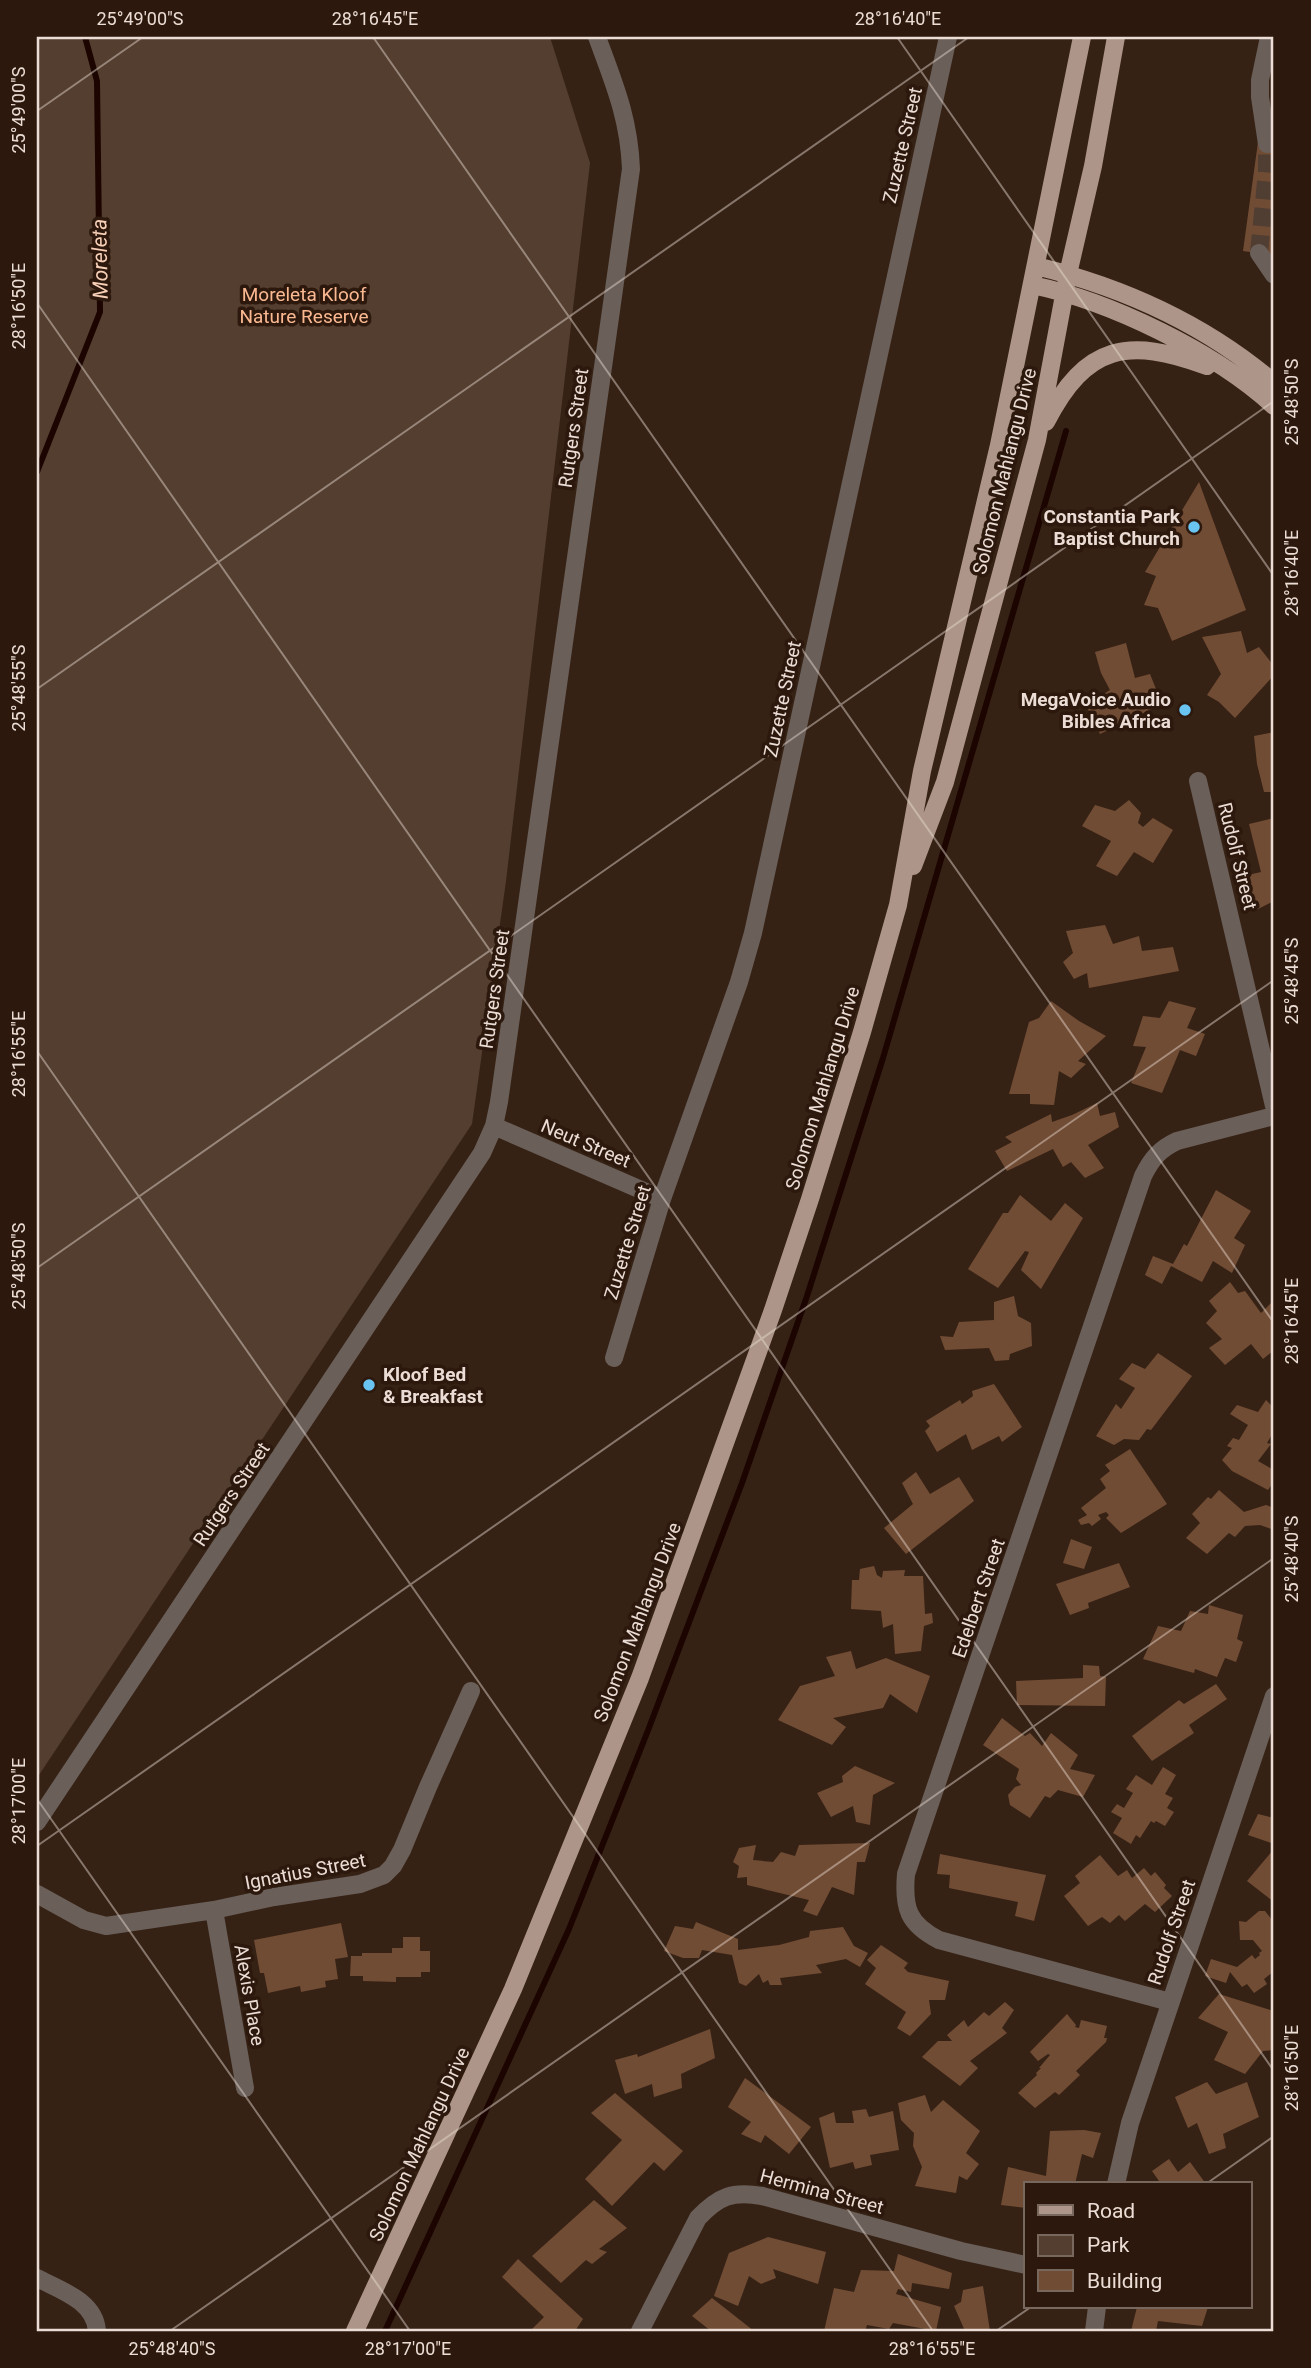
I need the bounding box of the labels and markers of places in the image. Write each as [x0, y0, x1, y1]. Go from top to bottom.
place label: Constantia Park Baptist Church [1043, 505, 1181, 550]
marker: Constantia Park Baptist Church [1186, 519, 1202, 535]
place label: MegaVoice Audio Bibles Africa [1021, 688, 1171, 733]
marker: MegaVoice Audio Bibles Africa [1177, 702, 1193, 718]
place label: Kloof Bed & Breakfast [383, 1363, 483, 1408]
marker: Kloof Bed & Breakfast [361, 1377, 377, 1393]

